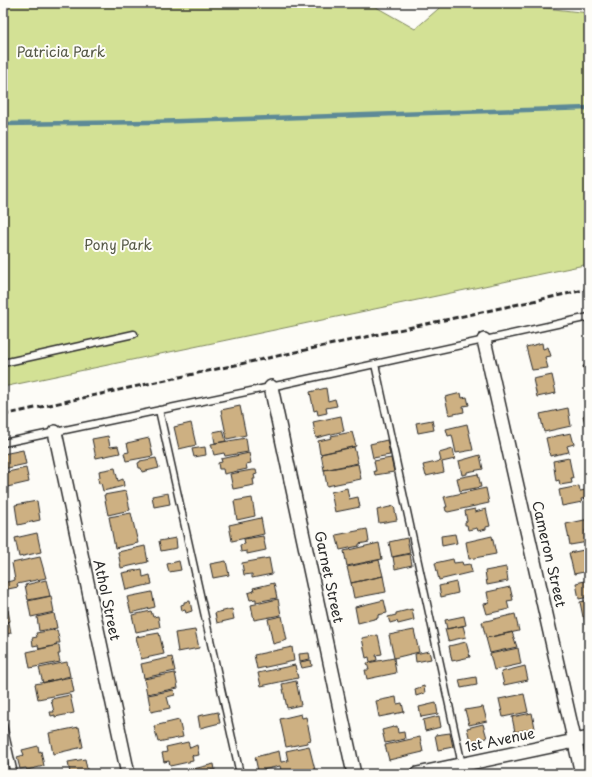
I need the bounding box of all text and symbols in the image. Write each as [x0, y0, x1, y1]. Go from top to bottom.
park label: Patricia Park [17, 41, 106, 62]
park label: Pony Park [84, 234, 152, 255]
street label: Cameron Street [527, 499, 572, 609]
street label: Garnet Street [309, 529, 350, 625]
street label: Athol Street [89, 557, 126, 643]
street label: 1st Avenue [463, 722, 537, 757]

